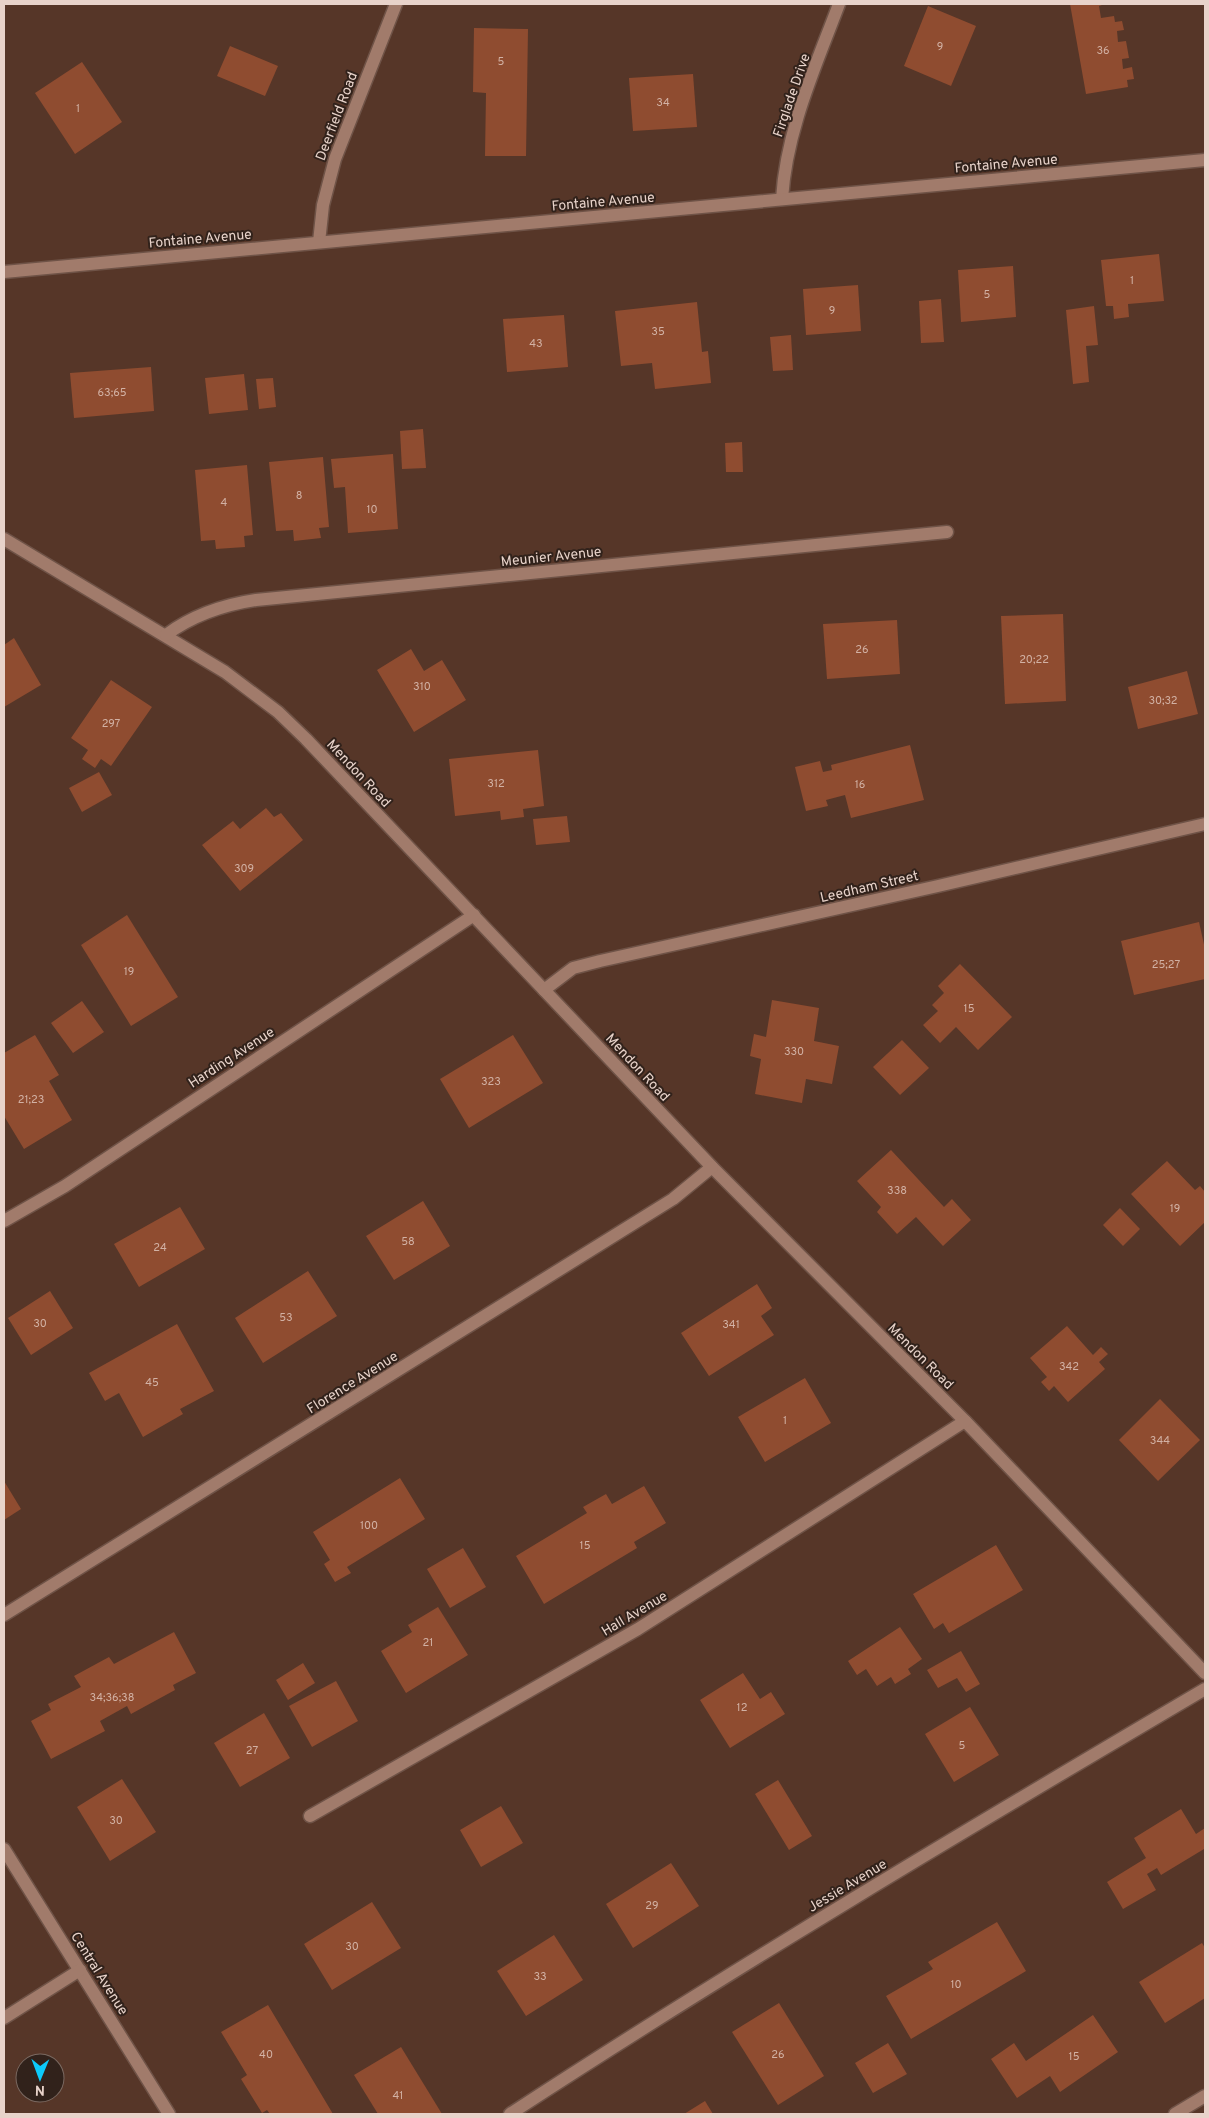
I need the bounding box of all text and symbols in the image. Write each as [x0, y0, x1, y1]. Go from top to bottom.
house number: 9 [937, 40, 943, 54]
house number: 36 [1096, 44, 1110, 58]
street label: Firglade Drive [770, 51, 815, 140]
house number: 5 [498, 55, 505, 69]
street label: Deerfield Road [313, 70, 362, 163]
house number: 34 [656, 96, 670, 110]
house number: 1 [76, 102, 80, 116]
street label: Fontaine Avenue [954, 152, 1058, 177]
street label: Fontaine Avenue [551, 190, 655, 215]
street label: Fontaine Avenue [148, 227, 252, 252]
house number: 1 [1130, 274, 1134, 288]
house number: 5 [984, 288, 991, 302]
house number: 9 [829, 304, 835, 318]
house number: 35 [651, 325, 665, 339]
house number: 43 [529, 337, 543, 351]
house number: 63;65 [97, 386, 127, 400]
house number: 8 [296, 489, 302, 503]
house number: 4 [221, 496, 228, 510]
house number: 10 [366, 503, 378, 517]
street label: Meunier Avenue [500, 544, 602, 571]
house number: 26 [855, 643, 869, 657]
house number: 20;22 [1019, 653, 1049, 667]
house number: 310 [413, 680, 431, 694]
house number: 30;32 [1148, 694, 1178, 708]
house number: 297 [102, 717, 121, 731]
street label: Mendon Road [322, 737, 394, 811]
house number: 312 [487, 777, 505, 791]
house number: 16 [855, 778, 865, 792]
house number: 309 [234, 862, 254, 876]
street label: Leedham Street [818, 868, 920, 907]
house number: 25;27 [1152, 958, 1180, 972]
house number: 19 [124, 965, 134, 979]
house number: 15 [964, 1002, 975, 1016]
street label: Harding Avenue [186, 1024, 278, 1092]
street label: Mendon Road [601, 1031, 673, 1105]
house number: 330 [784, 1045, 804, 1059]
house number: 323 [481, 1075, 501, 1089]
house number: 21;23 [18, 1093, 44, 1107]
house number: 338 [887, 1184, 907, 1198]
house number: 19 [1170, 1202, 1180, 1216]
house number: 58 [401, 1235, 415, 1249]
house number: 24 [153, 1241, 167, 1255]
house number: 53 [279, 1311, 293, 1325]
house number: 30 [33, 1317, 47, 1331]
house number: 341 [722, 1318, 740, 1332]
street label: Mendon Road [883, 1321, 956, 1394]
street label: Florence Avenue [304, 1348, 402, 1418]
house number: 342 [1059, 1360, 1079, 1374]
house number: 45 [145, 1376, 159, 1390]
house number: 1 [783, 1414, 787, 1428]
house number: 344 [1150, 1434, 1170, 1448]
house number: 100 [360, 1519, 378, 1533]
house number: 15 [580, 1539, 591, 1553]
street label: Hall Avenue [599, 1588, 671, 1641]
house number: 21 [423, 1636, 433, 1650]
house number: 34;36;38 [90, 1691, 134, 1705]
house number: 12 [737, 1701, 747, 1715]
house number: 5 [959, 1739, 966, 1753]
house number: 27 [246, 1744, 258, 1758]
house number: 30 [109, 1814, 123, 1828]
street label: Jessie Avenue [805, 1856, 890, 1916]
house number: 29 [645, 1899, 659, 1913]
street label: Central Avenue [66, 1929, 131, 2019]
house number: 30 [345, 1940, 359, 1954]
house number: 33 [533, 1970, 547, 1984]
house number: 10 [950, 1978, 962, 1992]
house number: 40 [259, 2048, 273, 2062]
house number: 26 [771, 2048, 785, 2062]
house number: 15 [1069, 2050, 1080, 2064]
north arrow [15, 2053, 65, 2103]
text: N [35, 2081, 45, 2098]
house number: 41 [393, 2089, 403, 2103]

